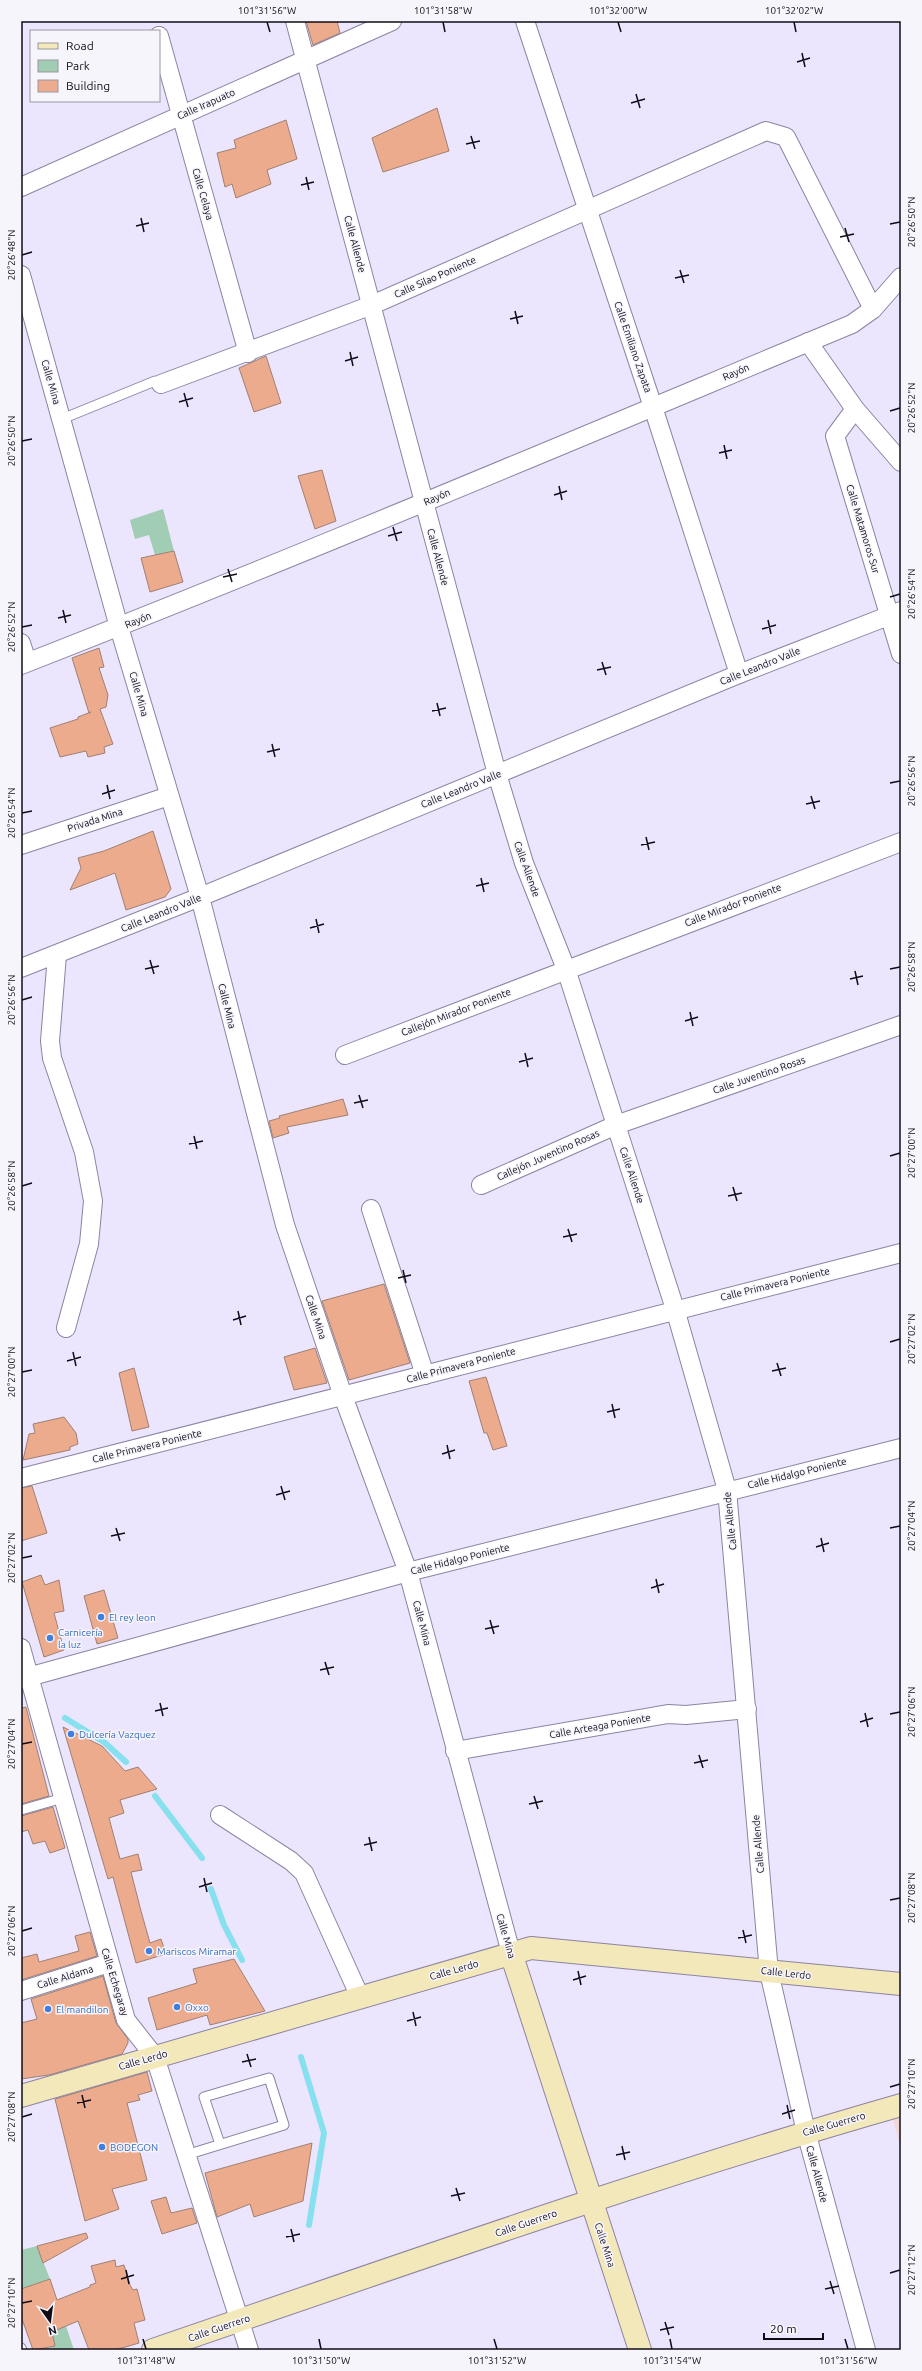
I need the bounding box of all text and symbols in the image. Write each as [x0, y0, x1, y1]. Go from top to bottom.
text: 101°31'56"W [238, 5, 296, 16]
text: 101°31'58"W [414, 5, 472, 16]
text: 101°32'00"W [589, 5, 647, 16]
text: 101°32'02"W [765, 5, 823, 16]
legend [30, 30, 160, 102]
text: Road [66, 39, 94, 52]
text: Park [66, 59, 90, 72]
text: Building [66, 79, 110, 92]
street label: Calle Irapuato [175, 86, 237, 122]
street label: Calle Celaya [190, 167, 216, 221]
text: 20°26'50"N [906, 197, 917, 247]
street label: Calle Allende [342, 214, 368, 274]
text: 20°26'48"N [6, 230, 17, 280]
street label: Calle Silao Poniente [392, 254, 478, 300]
street label: Calle Emiliano Zapata [612, 300, 654, 394]
street label: Calle Mina [39, 358, 63, 406]
street label: Rayón [721, 362, 751, 382]
text: 20°26'52"N [906, 383, 917, 433]
text: 20°26'50"N [6, 416, 17, 466]
street label: Calle Matamoros Sur [844, 483, 882, 575]
street label: Rayón [422, 487, 452, 507]
street label: Calle Allende [425, 527, 451, 587]
text: 20°26'54"N [906, 569, 917, 619]
text: 20°26'52"N [6, 602, 17, 652]
street label: Rayón [123, 610, 153, 630]
street label: Calle Leandro Valle [718, 645, 802, 687]
street label: Calle Mina [127, 670, 151, 718]
text: 20°26'56"N [906, 756, 917, 806]
street label: Calle Leandro Valle [419, 768, 503, 810]
text: 20°26'54"N [6, 788, 17, 838]
street label: Privada Mina [66, 806, 124, 834]
street label: Calle Allende [512, 840, 542, 898]
street label: Calle Mirador Poniente [683, 881, 783, 929]
street label: Calle Leandro Valle [119, 892, 203, 934]
text: 20°26'58"N [906, 942, 917, 992]
text: 20°26'56"N [6, 975, 17, 1025]
street label: Calle Mina [216, 982, 238, 1030]
street label: Callejón Mirador Poniente [400, 986, 512, 1038]
street label: Calle Juventino Rosas [711, 1054, 807, 1096]
street label: Callejón Juventino Rosas [495, 1127, 601, 1183]
text: 20°27'00"N [906, 1128, 917, 1178]
street label: Calle Allende [618, 1145, 646, 1205]
text: 20°26'58"N [6, 1161, 17, 1211]
street label: Calle Primavera Poniente [719, 1265, 831, 1303]
street label: Calle Mina [303, 1293, 329, 1341]
text: 20°27'02"N [906, 1314, 917, 1364]
street label: Calle Primavera Poniente [405, 1345, 517, 1385]
text: 20°27'00"N [6, 1347, 17, 1397]
street label: Calle Primavera Poniente [91, 1427, 203, 1465]
street label: Calle Hidalgo Poniente [746, 1455, 848, 1491]
street label: Calle Allende [721, 1491, 739, 1551]
text: 20°27'04"N [906, 1501, 917, 1551]
text: 20°27'02"N [6, 1533, 17, 1583]
street label: Calle Hidalgo Poniente [409, 1541, 511, 1577]
street label: Calle Mina [411, 1599, 433, 1647]
marker: El rey leon [96, 1612, 106, 1622]
place label: El rey leon [109, 1612, 156, 1623]
place label: Carnicería la luz [58, 1627, 103, 1650]
marker: Carnicería la luz [45, 1633, 55, 1643]
text: 20°27'06"N [906, 1687, 917, 1737]
street label: Calle Arteaga Poniente [548, 1712, 652, 1740]
text: 20°27'04"N [6, 1719, 17, 1769]
marker: Dulcería Vazquez [66, 1729, 76, 1739]
place label: Dulcería Vazquez [79, 1729, 156, 1740]
street label: Calle Allende [750, 1814, 766, 1874]
text: 20°27'08"N [906, 1873, 917, 1923]
text: 20°27'06"N [6, 1906, 17, 1956]
street label: Calle Mina [494, 1912, 518, 1960]
marker: Mariscos Miramar [144, 1946, 154, 1956]
place label: Mariscos Miramar [157, 1946, 236, 1957]
street label: Calle Echegaray [99, 1947, 131, 2017]
street label: Calle Lerdo [428, 1958, 480, 1982]
street label: Calle Aldama [36, 1963, 94, 1991]
street label: Calle Lerdo [760, 1965, 812, 1981]
marker: Oxxo [172, 2002, 182, 2012]
place label: Oxxo [185, 2002, 209, 2013]
marker: El mandilon [43, 2004, 53, 2014]
place label: El mandilon [56, 2004, 108, 2015]
street label: Calle Lerdo [117, 2048, 169, 2072]
text: 20°27'10"N [906, 2059, 917, 2109]
text: 20°27'08"N [6, 2092, 17, 2142]
street label: Calle Guerrero [801, 2110, 867, 2138]
marker: BODEGON [97, 2142, 107, 2152]
place label: BODEGON [110, 2142, 158, 2153]
street label: Calle Allende [804, 2144, 830, 2204]
street label: Calle Guerrero [494, 2207, 559, 2239]
street label: Calle Mina [593, 2221, 617, 2269]
text: 20°27'12"N [906, 2245, 917, 2295]
text: 20°27'10"N [6, 2278, 17, 2328]
north arrow [30, 2301, 70, 2341]
street label: Calle Guerrero [187, 2312, 252, 2344]
scale bar [764, 2315, 823, 2341]
text: 20 m [770, 2322, 797, 2335]
text: N [47, 2324, 58, 2338]
text: 101°31'48"W [117, 2355, 175, 2366]
text: 101°31'50"W [292, 2355, 350, 2366]
text: 101°31'52"W [468, 2355, 526, 2366]
text: 101°31'54"W [643, 2355, 701, 2366]
text: 101°31'56"W [819, 2355, 877, 2366]

